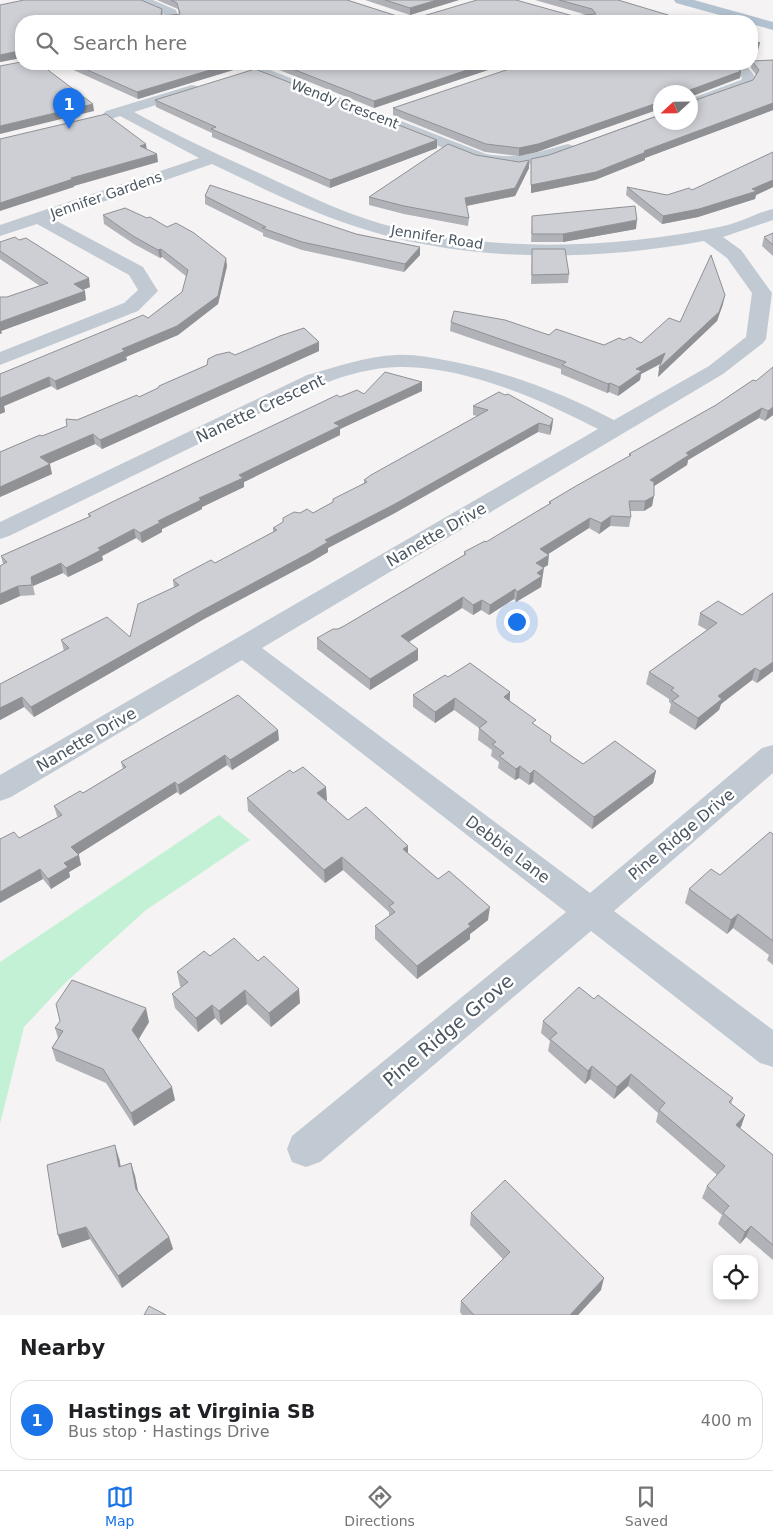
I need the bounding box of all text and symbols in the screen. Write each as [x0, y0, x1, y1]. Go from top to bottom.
search box [15, 15, 758, 70]
icon: search [33, 29, 61, 57]
text: Search here [73, 32, 187, 54]
street label: Wendy Crescent [289, 76, 402, 132]
north arrow [653, 85, 698, 130]
pin: 1 [53, 88, 85, 129]
street label: Jennifer Gardens [47, 168, 164, 222]
street label: Jennifer Road [389, 222, 484, 252]
street label: Nanette Crescent [193, 370, 328, 447]
street label: Nanette Drive [383, 498, 489, 571]
your location [504, 609, 530, 635]
street label: Nanette Drive [33, 703, 139, 776]
street label: Pine Ridge Drive [625, 785, 738, 884]
street label: Debbie Lane [462, 812, 554, 887]
street label: Pine Ridge Grove [378, 969, 518, 1091]
map controls [713, 1255, 758, 1300]
button: locate [713, 1255, 758, 1300]
text: Nearby [20, 1336, 105, 1360]
text: Hastings at Virginia SB [68, 1400, 315, 1422]
text: 1 [31, 1411, 43, 1430]
text: 400 m [701, 1411, 752, 1430]
text: Bus stop · Hastings Drive [68, 1422, 270, 1441]
tab: Map [105, 1483, 134, 1529]
tab: Directions [344, 1483, 415, 1529]
tab: Saved [625, 1483, 668, 1529]

